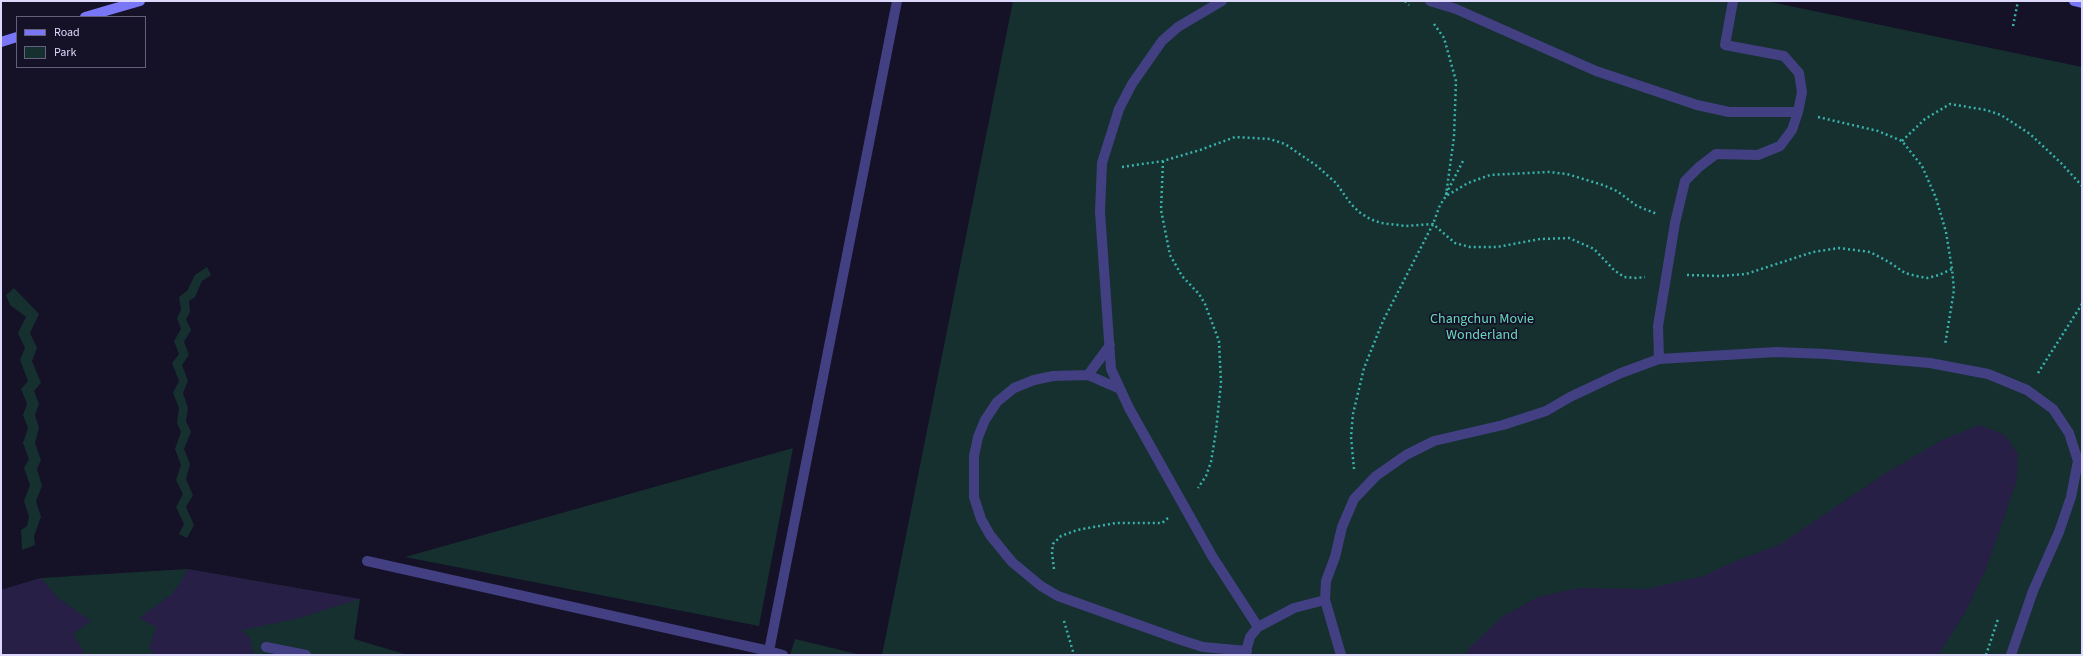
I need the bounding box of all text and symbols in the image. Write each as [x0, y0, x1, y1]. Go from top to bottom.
legend [16, 16, 146, 68]
text: Road [54, 24, 80, 41]
text: Park [54, 44, 76, 61]
park label: Changchun Movie Wonderland [1430, 312, 1534, 344]

